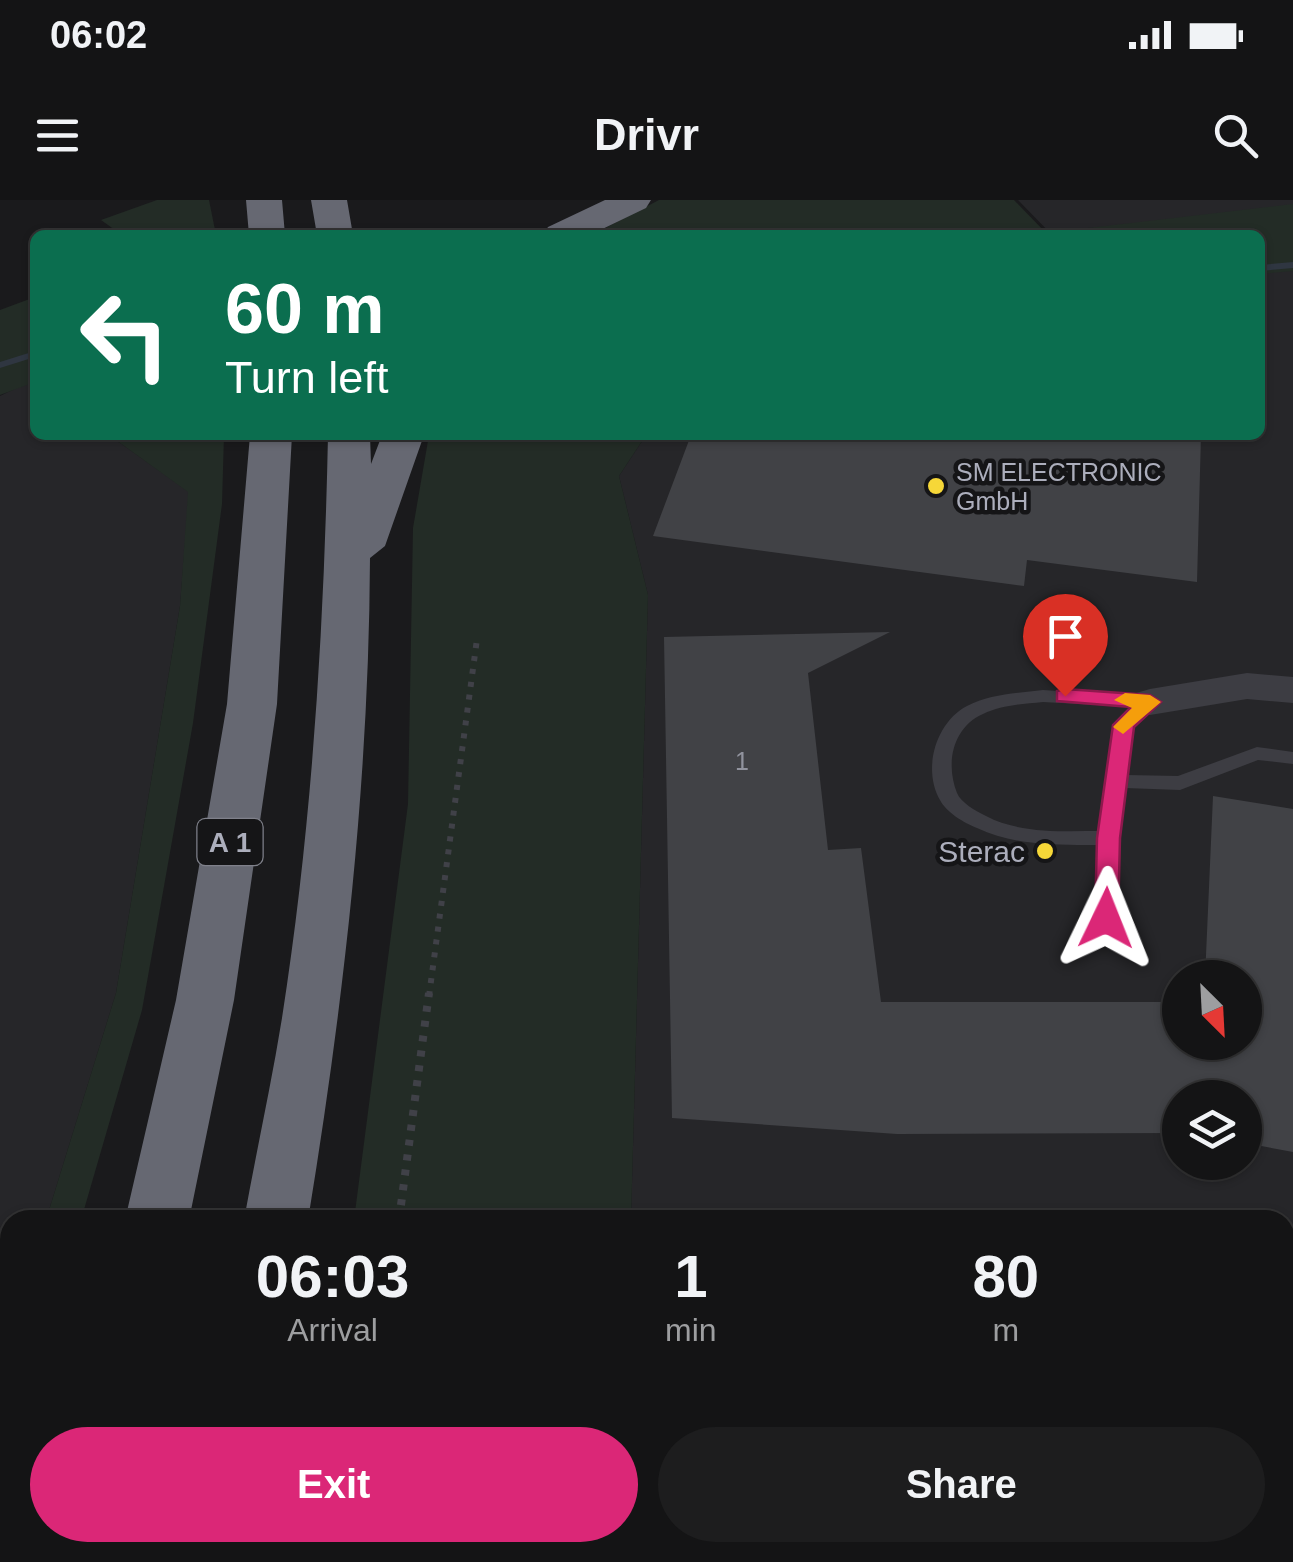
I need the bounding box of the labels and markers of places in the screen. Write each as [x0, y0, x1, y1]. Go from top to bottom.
place label: SM ELECTRONIC GmbH [956, 458, 1162, 515]
marker: SM ELECTRONIC GmbH [925, 475, 947, 497]
pin [1023, 594, 1108, 697]
place label: Sterac [938, 835, 1025, 868]
marker: Sterac [1034, 840, 1056, 862]

